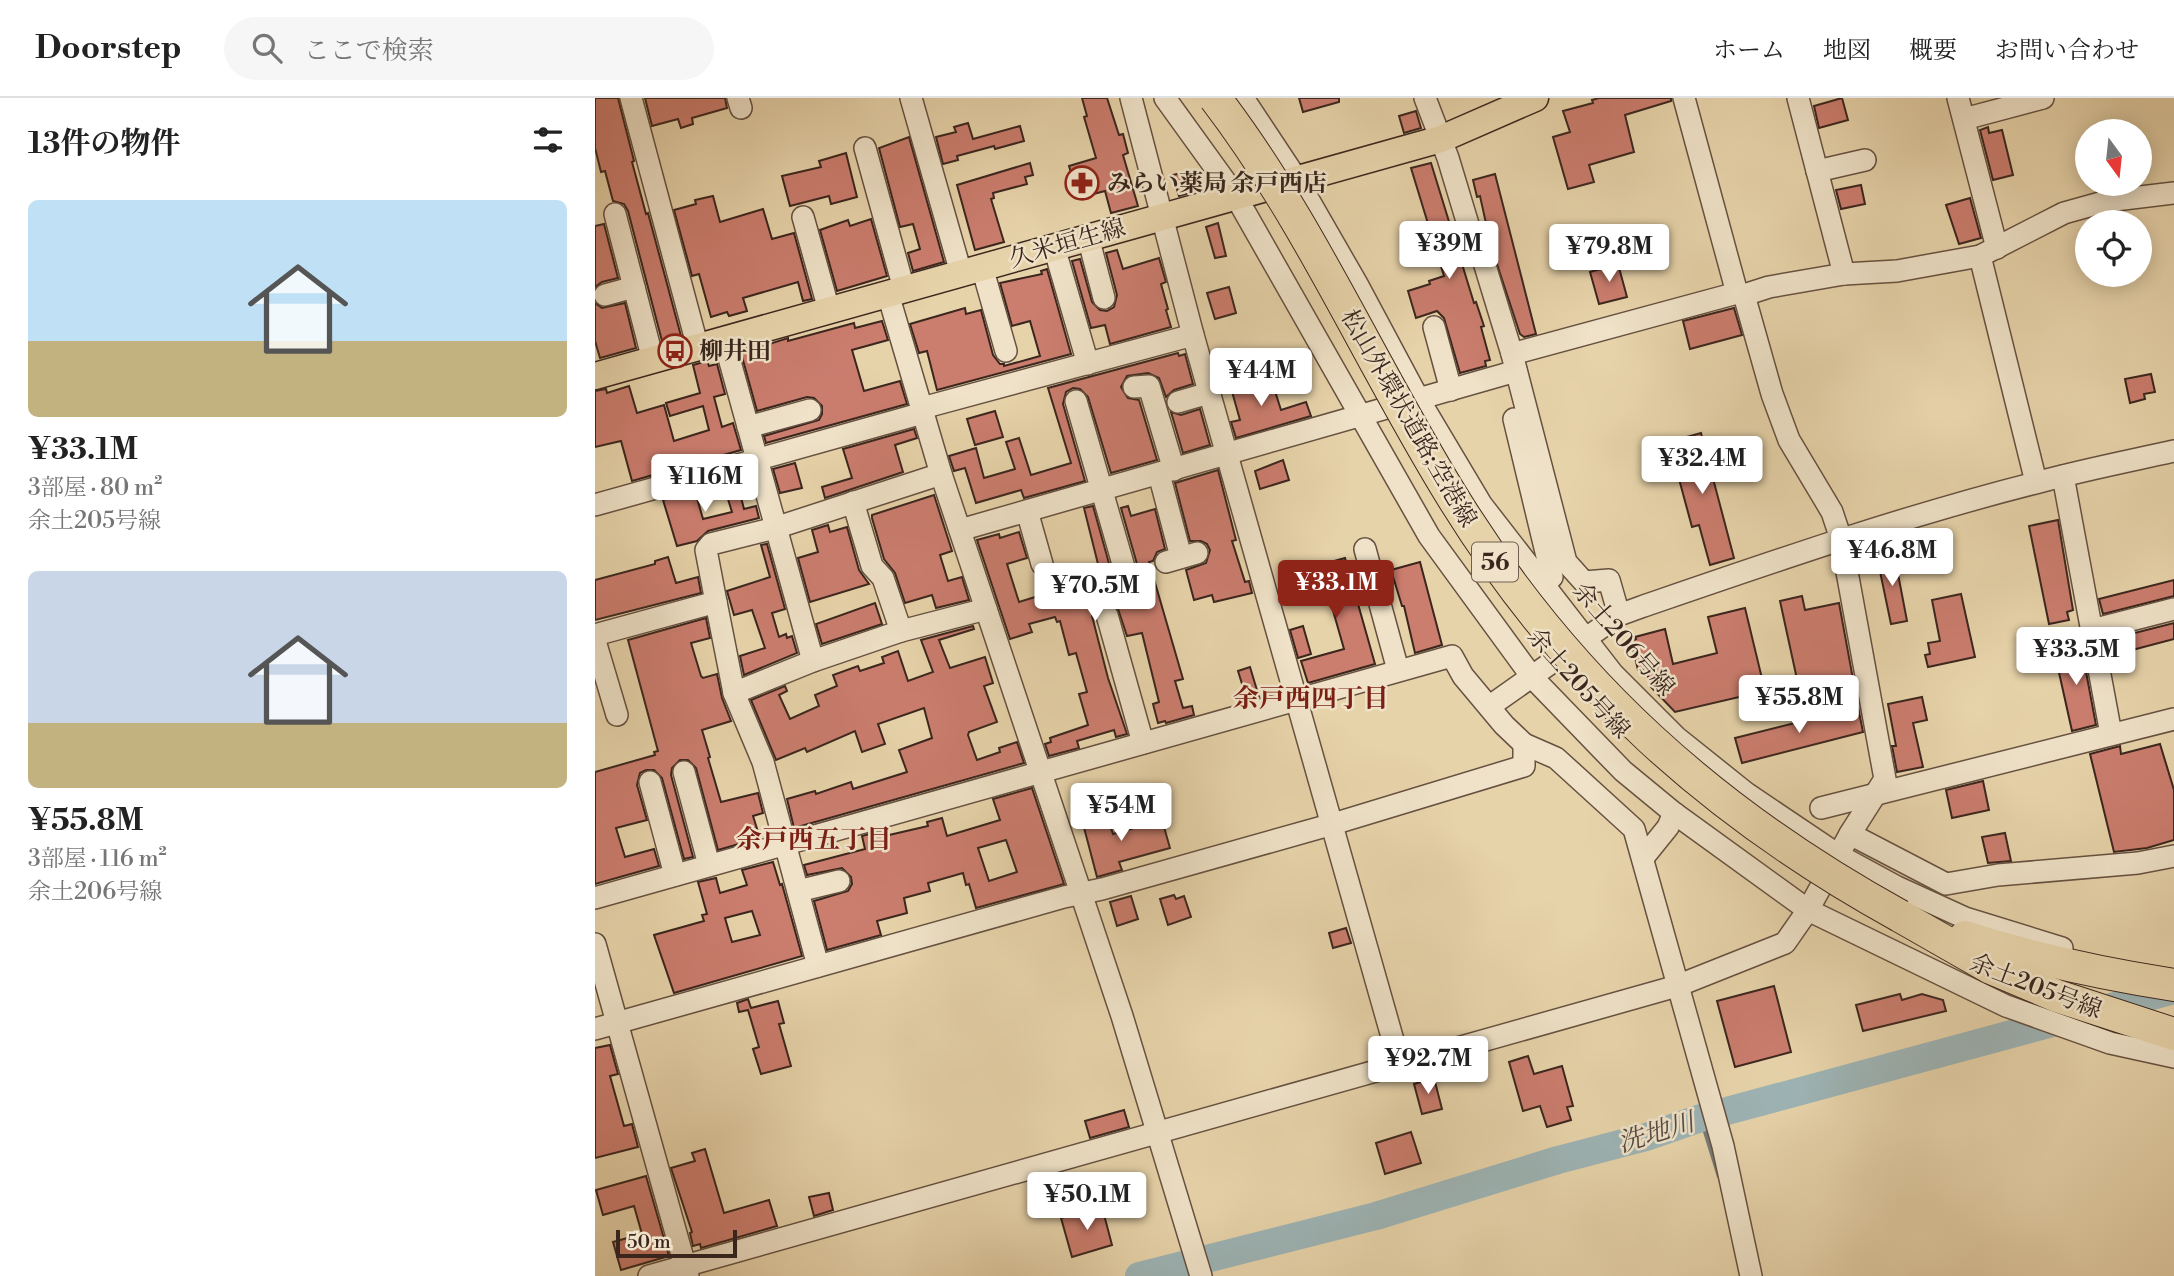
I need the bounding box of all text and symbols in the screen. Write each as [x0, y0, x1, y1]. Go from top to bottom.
search box [224, 17, 714, 80]
text: Doorstep [35, 28, 182, 69]
icon: search [248, 29, 286, 67]
text: ここで検索 [304, 35, 434, 67]
text: ホーム [1713, 36, 1785, 66]
text: 地図 [1823, 36, 1871, 66]
text: 概要 [1909, 36, 1957, 66]
text: お問い合わせ [1995, 36, 2139, 66]
north arrow [2075, 119, 2153, 196]
map controls [2075, 119, 2152, 287]
icon: filters [529, 121, 567, 159]
text: 13件の物件 [28, 125, 180, 163]
pharmacy icon: みらい薬局 余戸西店 [1063, 164, 1101, 202]
place label: みらい薬局 余戸西店 [1107, 169, 1327, 199]
button: locate [2075, 210, 2152, 287]
street label: 久米垣生線 [1005, 213, 1129, 275]
pin: ¥39M [1408, 222, 1490, 281]
pin: ¥79.8M [1552, 225, 1666, 284]
text: ¥39M [1415, 230, 1483, 258]
text: ¥79.8M [1565, 233, 1653, 261]
icon: home [235, 246, 361, 372]
street label: 松山外環状道路;空港線 [1333, 304, 1483, 533]
bus stop icon: 柳井田 [656, 332, 694, 370]
place label: 柳井田 [699, 337, 771, 367]
pin: ¥44M [1220, 348, 1302, 408]
text: ¥44M [1226, 357, 1296, 385]
text: ¥33.1M [28, 431, 138, 469]
pin: ¥32.4M [1645, 436, 1759, 496]
text: ¥32.4M [1658, 445, 1746, 473]
pin: ¥116M [656, 454, 754, 514]
text: ¥116M [667, 463, 743, 491]
text: 3部屋 · 80 m² [28, 474, 162, 502]
text: 余土205号線 [28, 507, 161, 535]
pin: ¥46.8M [1835, 528, 1949, 588]
text: ¥46.8M [1847, 537, 1937, 565]
road number: 56 [1472, 543, 1518, 582]
pin: ¥33.1M [1279, 560, 1393, 620]
pin: ¥70.5M [1038, 564, 1152, 623]
text: ¥33.1M [1294, 569, 1378, 597]
text: ¥70.5M [1050, 572, 1140, 600]
street label: 余土206号線 [1566, 577, 1681, 702]
icon: home [235, 617, 361, 743]
street label: 余土205号線 [1521, 622, 1636, 745]
pin: ¥33.5M [2019, 628, 2133, 687]
text: ¥33.5M [2032, 636, 2120, 664]
pin: ¥55.8M [1742, 676, 1856, 735]
district label: 余戸西四丁目 [1233, 683, 1389, 715]
text: ¥55.8M [1755, 684, 1843, 712]
pin: ¥54M [1080, 784, 1162, 843]
text: ¥54M [1087, 792, 1155, 820]
text: ¥55.8M [28, 802, 143, 840]
district label: 余戸西五丁目 [736, 824, 892, 856]
text: 3部屋 · 116 m² [28, 845, 167, 873]
text: 余土206号線 [28, 878, 162, 906]
street label: 余土205号線 [1965, 948, 2106, 1026]
pin: ¥92.7M [1371, 1037, 1485, 1096]
text: ¥92.7M [1384, 1045, 1472, 1073]
water label: 洗地川 [1614, 1105, 1701, 1160]
pin: ¥50.1M [1030, 1172, 1144, 1232]
text: ¥50.1M [1043, 1181, 1131, 1209]
scale bar [616, 1227, 737, 1259]
text: 50 m [627, 1230, 671, 1254]

